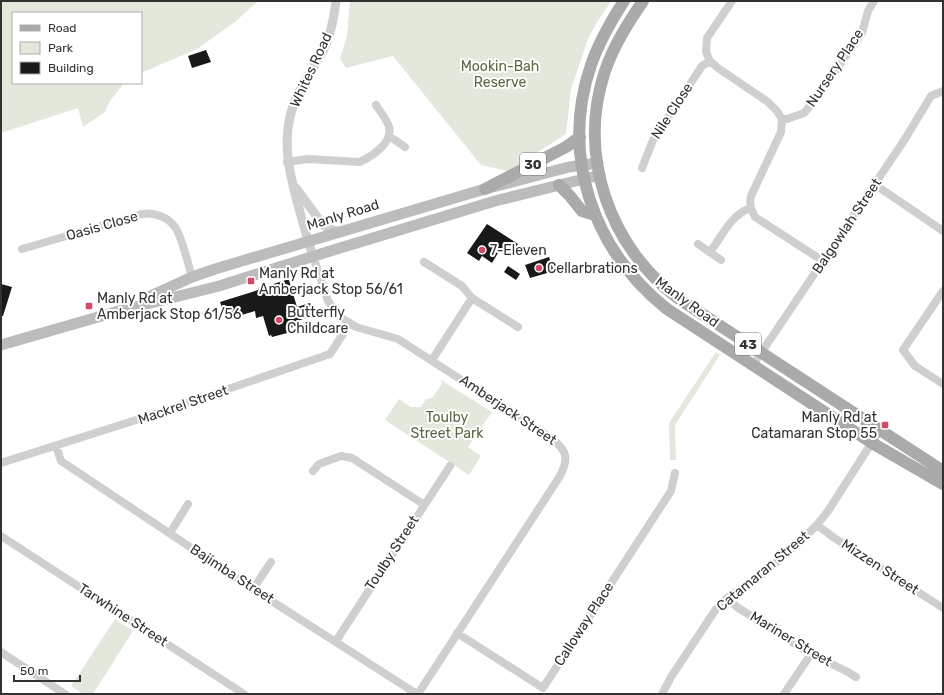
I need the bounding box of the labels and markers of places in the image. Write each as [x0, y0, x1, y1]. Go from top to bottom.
place label: 7-Eleven [490, 242, 547, 259]
marker: 7-Eleven [477, 245, 487, 255]
place label: Cellarbrations [547, 260, 638, 277]
marker: Cellarbrations [534, 263, 544, 273]
place label: Manly Rd at Amberjack Stop 56/61 [259, 265, 403, 298]
marker: Manly Rd at Amberjack Stop 56/61 [246, 276, 256, 286]
place label: Manly Rd at Amberjack Stop 61/56 [97, 290, 241, 323]
marker: Manly Rd at Amberjack Stop 61/56 [84, 301, 94, 311]
place label: Butterfly Childcare [287, 304, 349, 337]
marker: Butterfly Childcare [274, 315, 284, 325]
place label: Manly Rd at Catamaran Stop 55 [751, 409, 878, 442]
marker: Manly Rd at Catamaran Stop 55 [880, 420, 890, 430]

